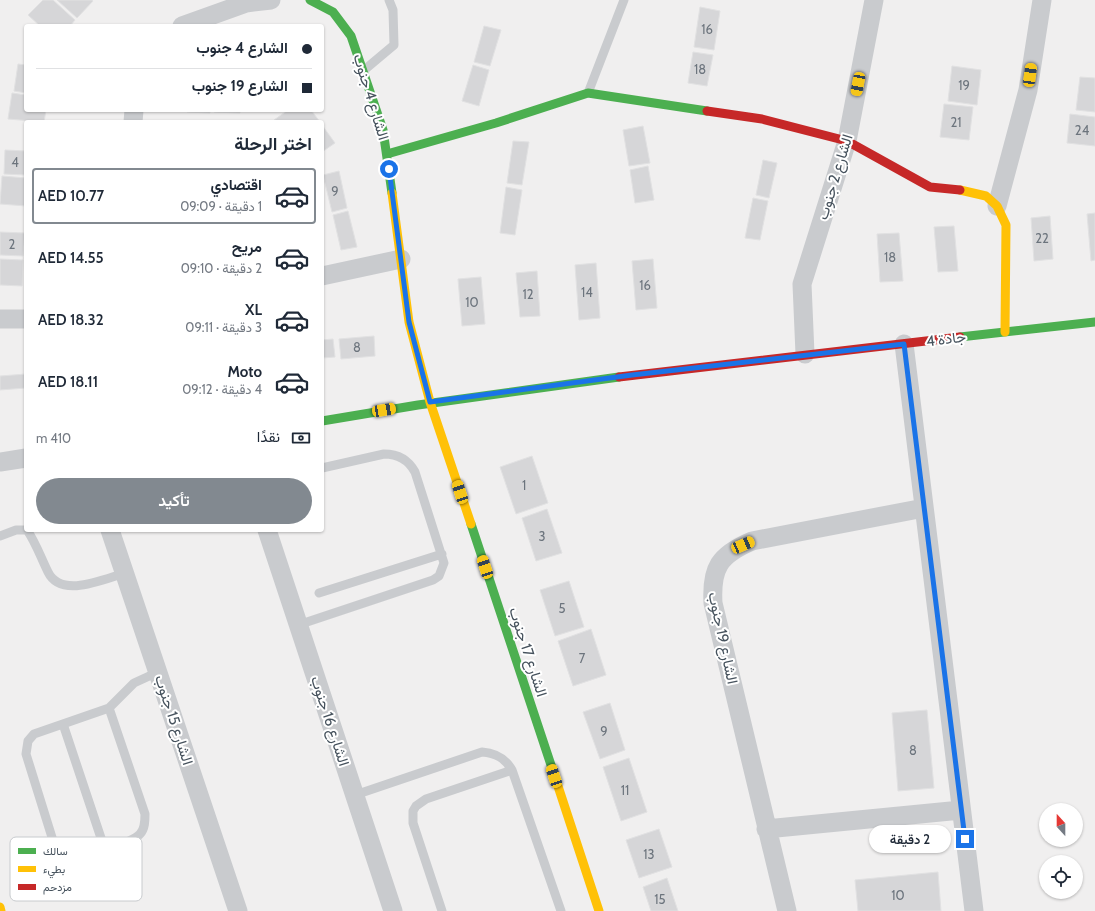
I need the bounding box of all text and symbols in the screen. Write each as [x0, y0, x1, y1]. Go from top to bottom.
house number: 16 [701, 21, 713, 37]
text: الشارع 4 جنوب [196, 39, 288, 57]
street label: الشارع 4 جنوب [347, 52, 393, 143]
house number: 18 [694, 61, 706, 77]
car [1022, 62, 1038, 88]
car [850, 71, 866, 97]
text: الشارع 19 جنوب [192, 77, 288, 95]
house number: 19 [958, 77, 970, 93]
house number: 21 [950, 114, 962, 130]
house number: 24 [1075, 122, 1090, 138]
street label: الشارع 2 جنوب [813, 132, 858, 222]
text: اختر الرحلة [234, 133, 312, 155]
house number: 4 [11, 154, 19, 170]
route start [380, 160, 398, 178]
text: اقتصادي [210, 176, 262, 194]
icon: car [274, 178, 310, 214]
house number: 9 [331, 183, 339, 199]
text: AED 10.77 [38, 187, 104, 205]
text: 1 دقيقة · 09:09 [180, 198, 262, 214]
house number: 22 [1035, 230, 1049, 246]
house number: 2 [9, 236, 16, 252]
text: مريح [232, 238, 262, 256]
icon: car [274, 240, 310, 276]
text: AED 14.55 [38, 249, 104, 267]
house number: 18 [884, 249, 896, 265]
text: 2 دقيقة · 09:10 [181, 260, 262, 276]
house number: 16 [639, 277, 651, 293]
house number: 14 [581, 284, 593, 300]
house number: 12 [522, 286, 534, 302]
house number: 10 [465, 294, 479, 310]
text: XL [245, 301, 262, 319]
icon: car [274, 302, 310, 338]
text: AED 18.32 [38, 311, 104, 329]
text: 3 دقيقة · 09:11 [185, 319, 262, 335]
street label: جادة 4 [925, 328, 967, 350]
house number: 8 [353, 339, 361, 355]
text: Moto [228, 363, 262, 381]
icon: car [274, 364, 310, 400]
text: AED 18.11 [38, 373, 98, 391]
text: 4 دقيقة · 09:12 [182, 381, 262, 397]
car [371, 402, 397, 418]
icon: cash [290, 427, 312, 449]
text: نقدًا [257, 428, 280, 446]
text: 410 m [36, 430, 71, 446]
house number: 1 [522, 477, 526, 493]
button: تأكيد [36, 478, 312, 524]
car [451, 479, 469, 505]
house number: 3 [538, 528, 546, 544]
car [730, 535, 756, 555]
car [476, 554, 494, 580]
street label: الشارع 19 جنوب [702, 590, 742, 686]
house number: 5 [558, 600, 566, 616]
street label: الشارع 17 جنوب [503, 605, 551, 700]
house number: 7 [579, 650, 586, 666]
street label: الشارع 15 جنوب [149, 673, 197, 768]
street label: الشارع 16 جنوب [305, 674, 353, 769]
house number: 9 [600, 723, 608, 739]
house number: 8 [909, 742, 917, 758]
car [545, 763, 563, 789]
house number: 11 [621, 782, 629, 798]
north arrow [1039, 803, 1083, 847]
map controls [1039, 803, 1083, 899]
callout: 2 دقيقة [869, 825, 951, 853]
route end [956, 830, 974, 848]
text: 2 دقيقة [890, 831, 930, 847]
legend [10, 837, 142, 901]
text: سالك [43, 844, 68, 858]
house number: 13 [643, 846, 655, 862]
button: locate [1039, 855, 1083, 899]
text: بطيء [43, 862, 65, 879]
text: مزدحم [43, 880, 72, 895]
house number: 10 [891, 887, 905, 903]
house number: 15 [654, 891, 666, 907]

